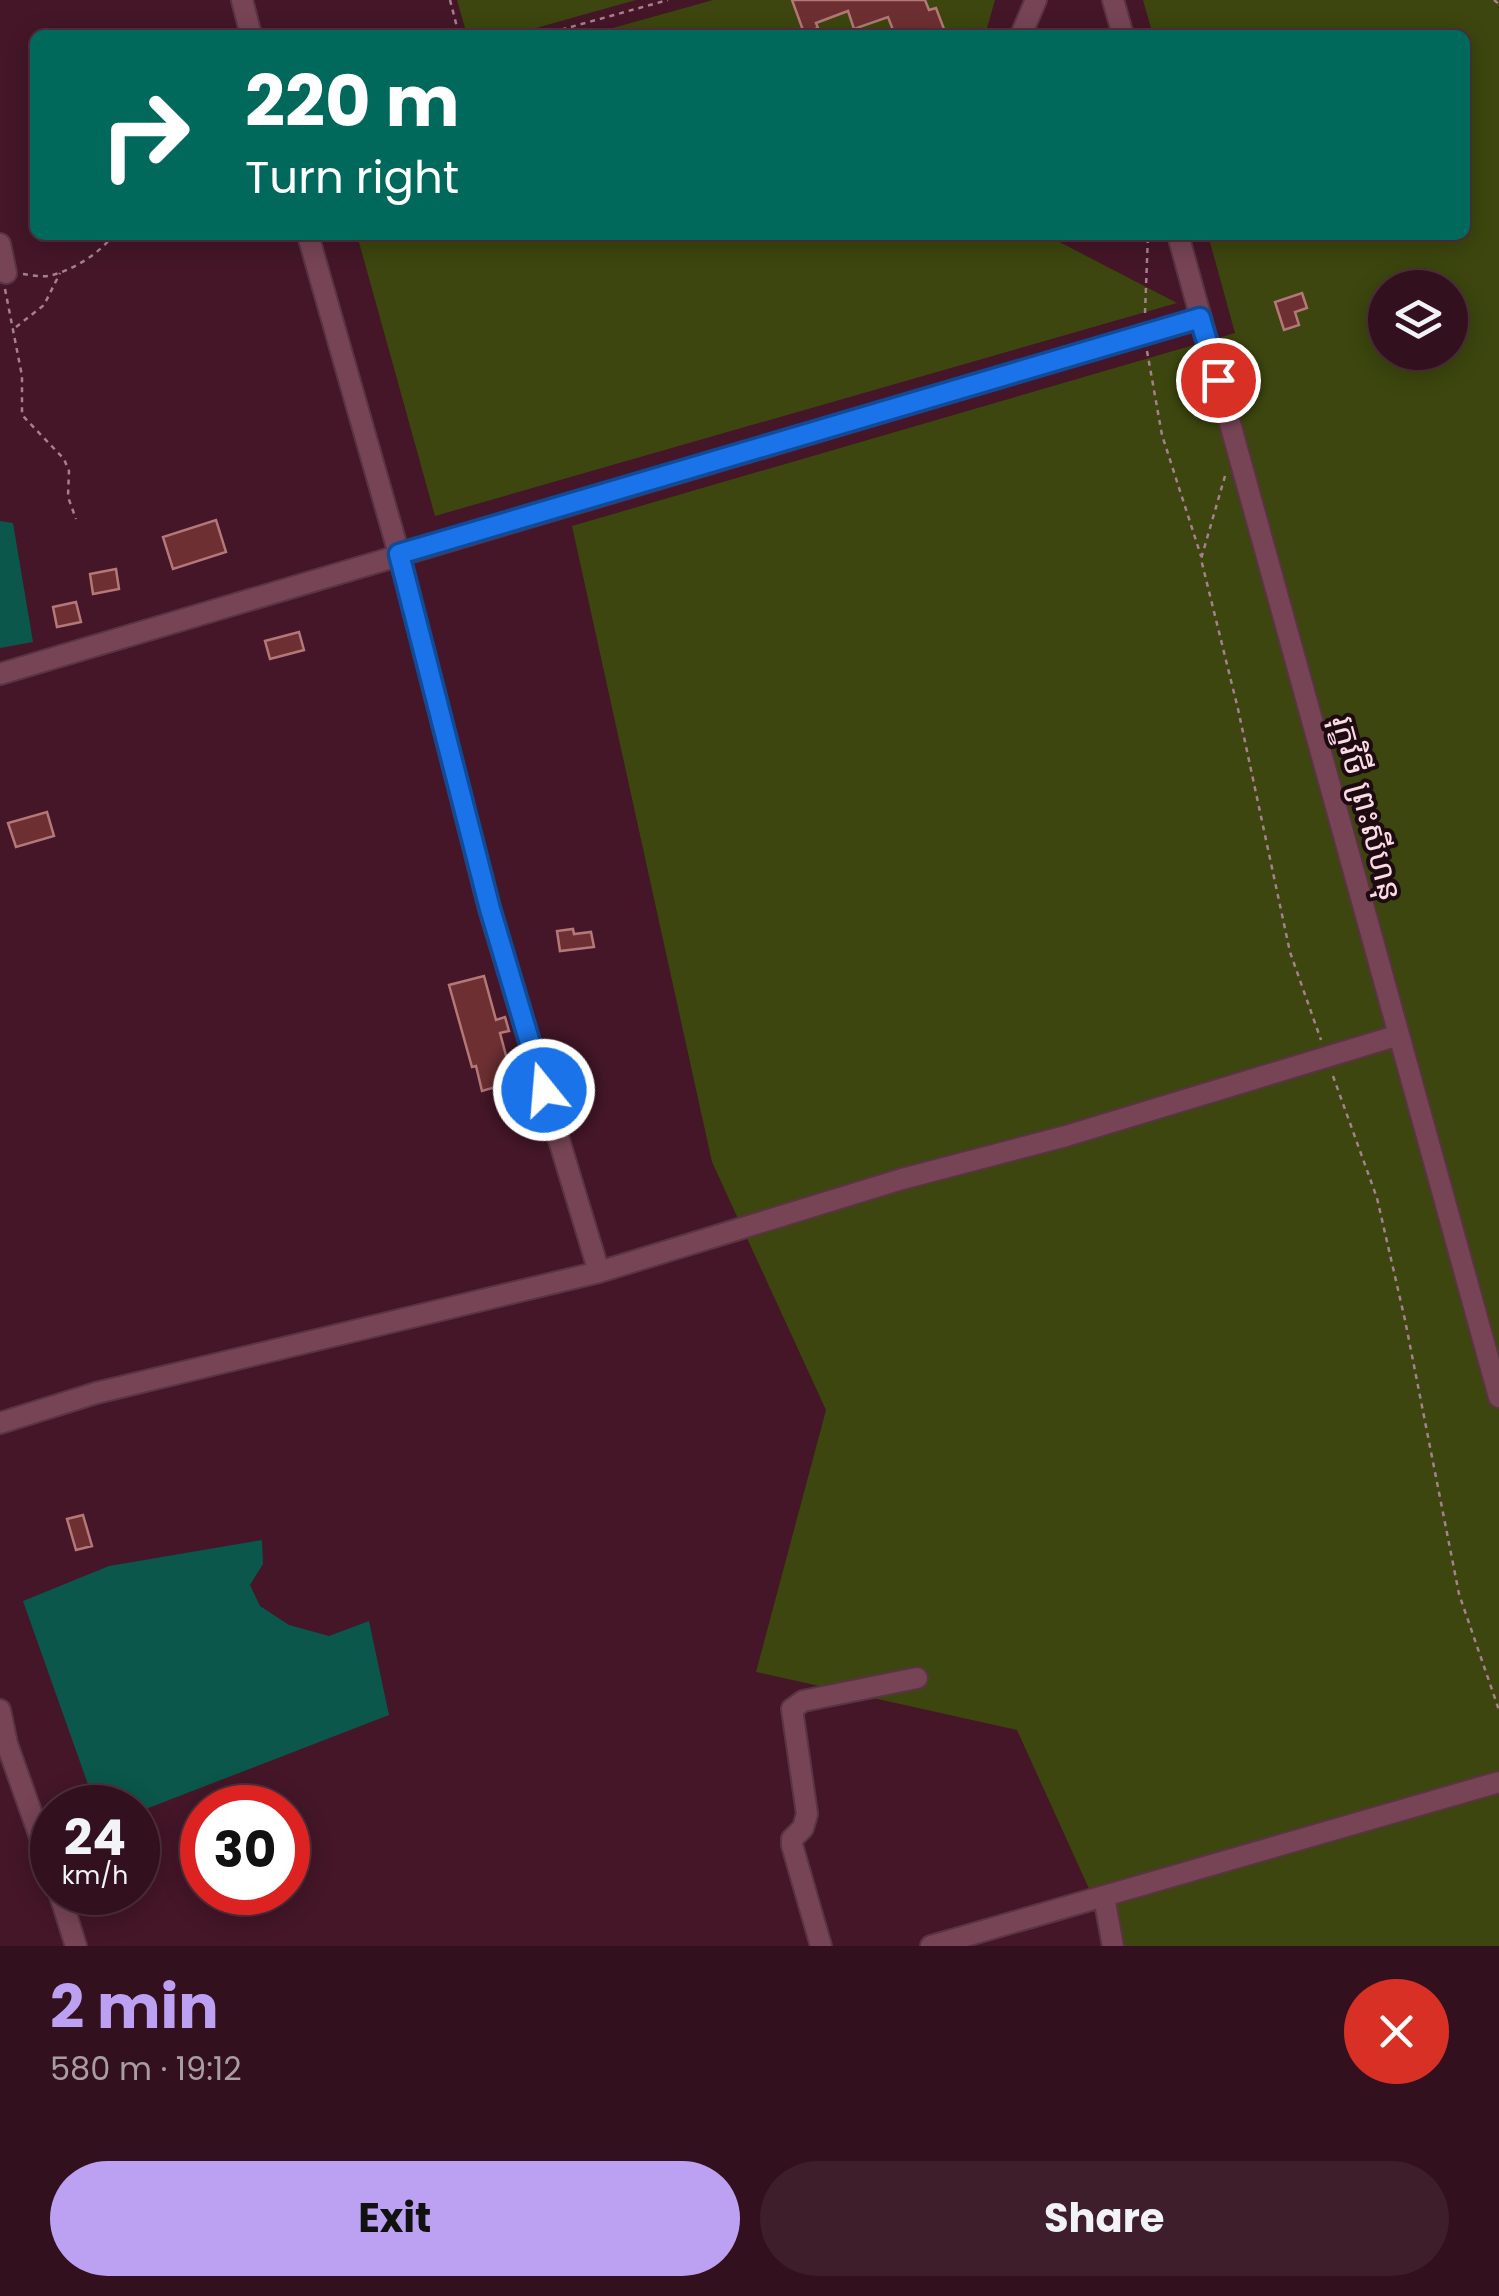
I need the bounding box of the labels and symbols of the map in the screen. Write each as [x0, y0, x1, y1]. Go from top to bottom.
pin [1176, 338, 1261, 423]
street label: រុក្ខវិថី ព្រះសីហនុ [1321, 710, 1414, 906]
position arrow [492, 1038, 596, 1142]
speed limit sign: 30 [180, 1785, 310, 1915]

